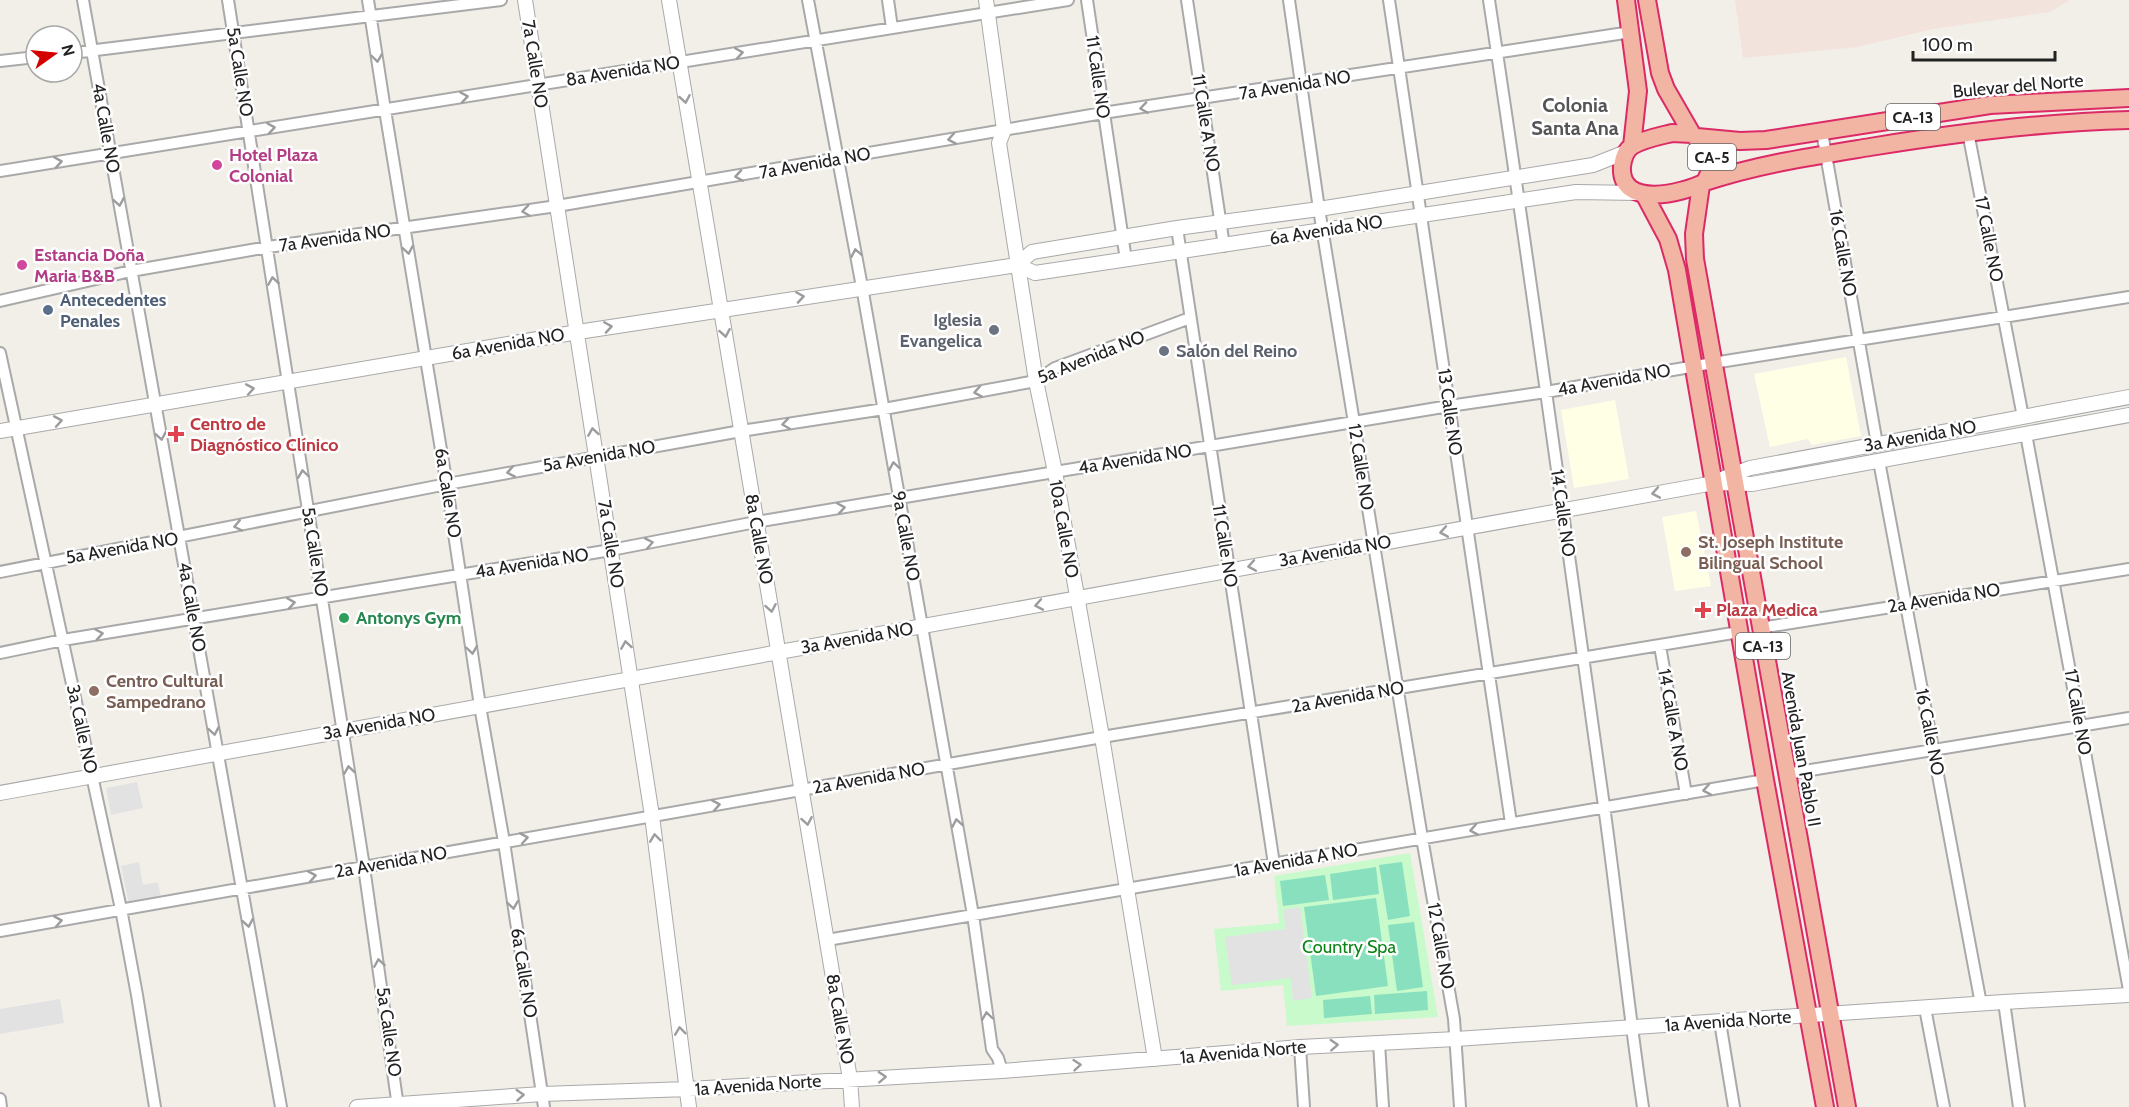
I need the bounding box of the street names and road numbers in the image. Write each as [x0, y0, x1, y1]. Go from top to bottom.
street label: 7a Calle NO [517, 18, 553, 110]
street label: 5a Calle NO [222, 26, 258, 118]
street label: 11 Calle NO [1081, 34, 1115, 120]
street label: 8a Avenida NO [564, 51, 682, 91]
street label: 7a Avenida NO [1238, 65, 1352, 105]
street label: Bulevar del Norte [1952, 69, 2084, 103]
street label: 11 Calle A NO [1187, 72, 1225, 174]
street label: 4a Calle NO [87, 81, 125, 175]
road number: CA-13 [1886, 104, 1940, 130]
street label: 7a Avenida NO [758, 142, 872, 184]
road number: CA-5 [1688, 144, 1736, 170]
street label: 17 Calle NO [1970, 194, 2008, 284]
street label: 16 Calle NO [1825, 208, 1862, 298]
street label: 6a Avenida NO [1268, 210, 1384, 250]
street label: 7a Avenida NO [278, 219, 392, 257]
street label: 6a Avenida NO [450, 323, 566, 365]
street label: 5a Avenida NO [1034, 325, 1148, 389]
street label: 4a Avenida NO [1556, 359, 1672, 401]
street label: 13 Calle NO [1433, 367, 1467, 457]
street label: 3a Avenida NO [1862, 415, 1978, 457]
street label: 12 Calle NO [1343, 422, 1379, 512]
street label: 5a Avenida NO [541, 435, 657, 477]
street label: 4a Avenida NO [1077, 439, 1193, 479]
street label: 6a Calle NO [430, 446, 466, 540]
street label: 14 Calle NO [1546, 468, 1580, 558]
street label: 10a Calle NO [1045, 478, 1083, 580]
street label: 9a Calle NO [887, 489, 925, 583]
street label: 8a Calle NO [740, 492, 778, 586]
street label: 7a Calle NO [593, 498, 629, 590]
street label: 11 Calle NO [1208, 503, 1242, 589]
street label: 5a Calle NO [297, 506, 333, 598]
street label: 5a Avenida NO [64, 527, 180, 569]
street label: 3a Avenida NO [1277, 530, 1393, 572]
street label: 4a Avenida NO [474, 543, 590, 583]
street label: 4a Calle NO [173, 560, 211, 654]
street label: 2a Avenida NO [1886, 578, 2002, 618]
street label: 3a Avenida NO [799, 617, 915, 659]
road number: CA-13 [1736, 633, 1790, 659]
street label: 14 Calle A NO [1653, 667, 1693, 773]
street label: 17 Calle NO [2060, 667, 2096, 757]
street label: Avenida Juan Pablo II [1776, 670, 1826, 828]
street label: 2a Avenida NO [1290, 676, 1406, 718]
street label: 3a Calle NO [62, 683, 102, 776]
street label: 16 Calle NO [1911, 687, 1949, 777]
street label: 3a Avenida NO [321, 703, 437, 745]
street label: 2a Avenida NO [811, 757, 927, 799]
street label: 1a Avenida A NO [1232, 838, 1360, 882]
street label: 2a Avenida NO [333, 841, 449, 883]
street label: 12 Calle NO [1423, 901, 1459, 991]
street label: 6a Calle NO [506, 926, 542, 1020]
street label: 8a Calle NO [821, 972, 859, 1066]
street label: 5a Calle NO [372, 986, 406, 1078]
street label: 1a Avenida Norte [1664, 1006, 1792, 1036]
street label: 1a Avenida Norte [1179, 1036, 1307, 1068]
street label: 1a Avenida Norte [694, 1070, 822, 1100]

